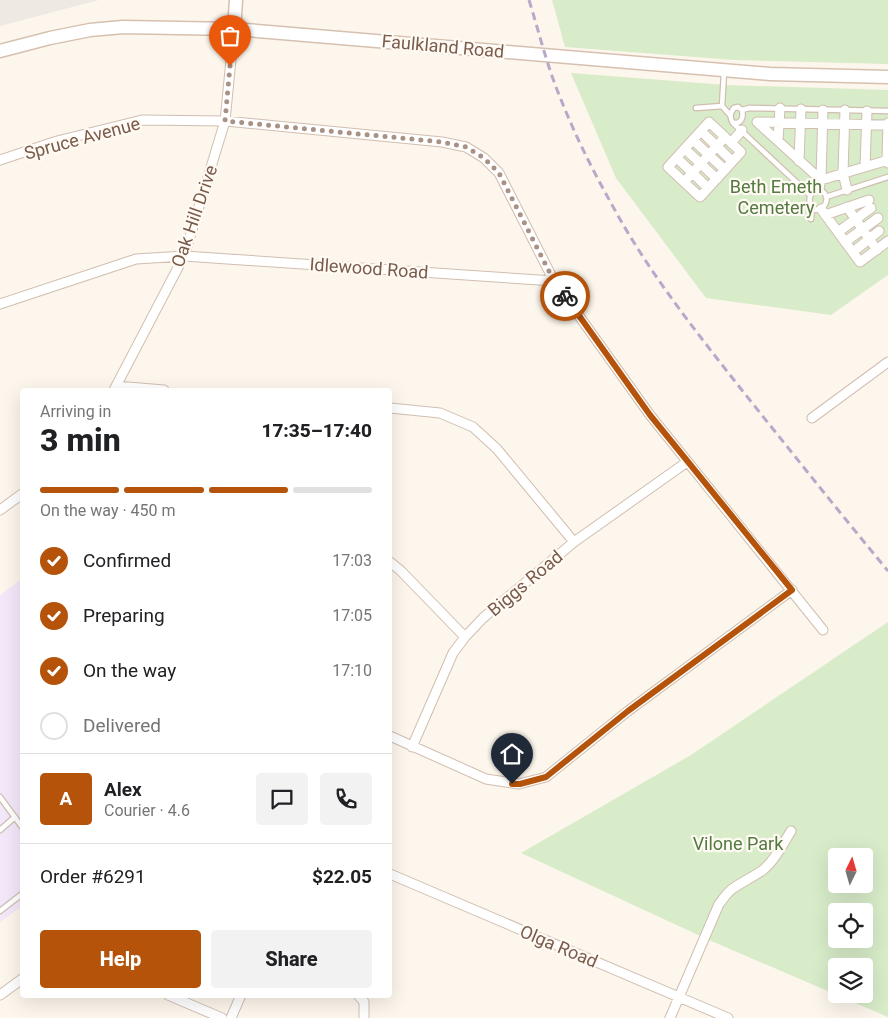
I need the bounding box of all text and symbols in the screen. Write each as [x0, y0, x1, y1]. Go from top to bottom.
pin [209, 15, 251, 66]
icon: bag [216, 22, 244, 50]
street label: Faulkland Road [381, 30, 505, 62]
street label: Spruce Avenue [22, 112, 142, 164]
street label: Oak Hill Drive [167, 162, 221, 270]
park label: Beth Emeth Cemetery [730, 176, 822, 218]
street label: Idlewood Road [309, 253, 429, 283]
courier [540, 271, 590, 321]
icon: bike [551, 282, 579, 310]
text: Arriving in [40, 402, 111, 421]
text: 17:35–17:40 [261, 419, 372, 442]
text: 3 min [40, 421, 121, 459]
text: On the way · 450 m [40, 501, 176, 520]
street label: Biggs Road [483, 546, 567, 620]
icon: check [40, 547, 68, 575]
text: Confirmed [83, 549, 171, 572]
text: 17:03 [332, 551, 372, 570]
icon: check [40, 602, 68, 630]
text: Preparing [83, 604, 165, 627]
text: 17:05 [332, 606, 372, 625]
icon: check [40, 657, 68, 685]
text: On the way [83, 659, 176, 682]
text: 17:10 [332, 661, 372, 680]
text: Delivered [83, 714, 161, 737]
pin [491, 733, 533, 784]
icon: home [498, 740, 526, 768]
button: chat [256, 773, 308, 825]
button: phone [320, 773, 372, 825]
text: Alex [104, 778, 142, 801]
text: A [60, 787, 72, 810]
text: Courier · 4.6 [104, 801, 190, 820]
park label: Vilone Park [693, 833, 784, 854]
north arrow [828, 848, 872, 892]
map controls [828, 848, 873, 1003]
text: Order #6291 [40, 865, 146, 888]
text: $22.05 [312, 865, 372, 888]
button: locate [828, 903, 873, 948]
street label: Olga Road [517, 920, 601, 972]
button: Help [40, 930, 201, 988]
button: Share [211, 930, 372, 988]
button: layers [828, 958, 873, 1003]

